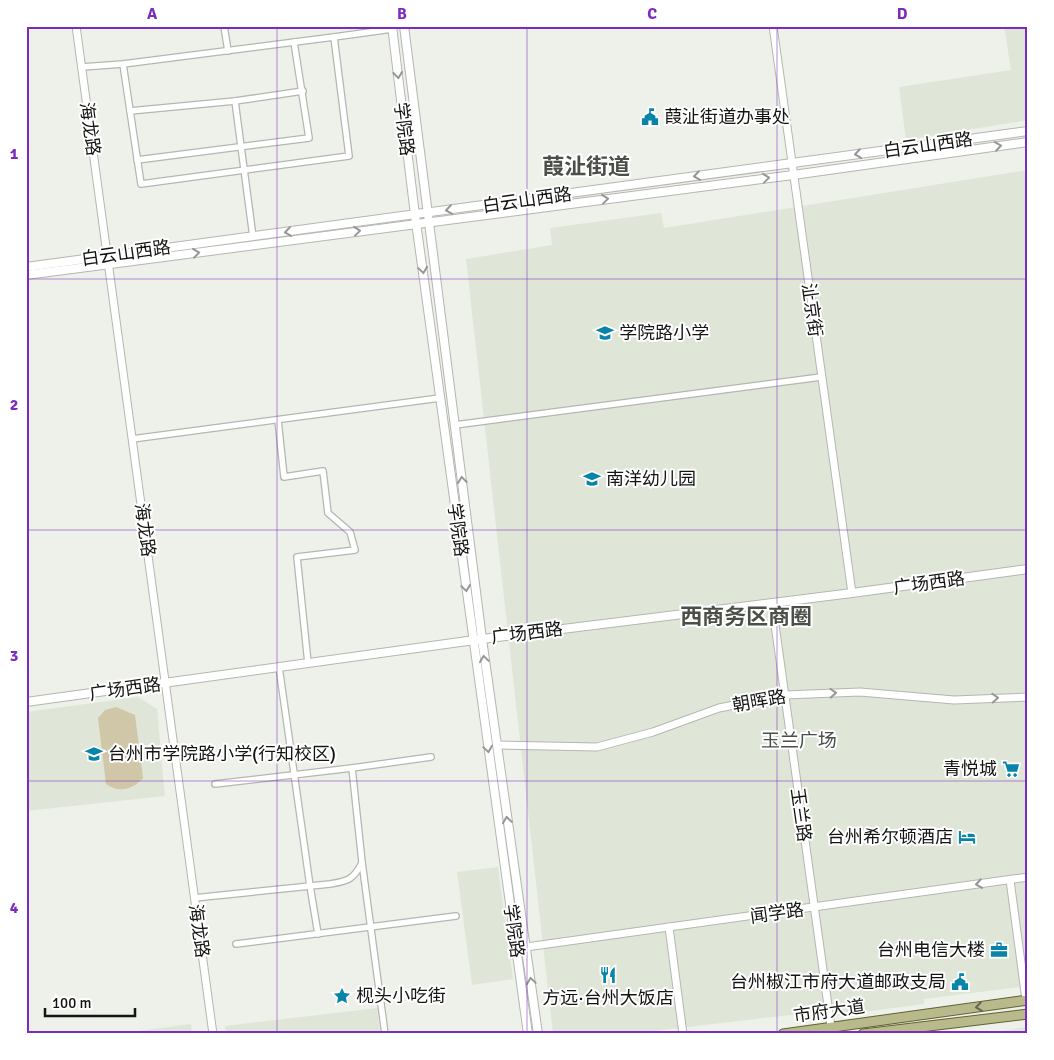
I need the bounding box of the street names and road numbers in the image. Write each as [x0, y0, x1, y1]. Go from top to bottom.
street label: 海龙路 [75, 101, 105, 157]
street label: 学院路 [390, 101, 418, 157]
street label: 白云山西路 [882, 128, 974, 162]
street label: 白云山西路 [481, 183, 573, 217]
street label: 白云山西路 [80, 236, 172, 270]
street label: 沚京街 [797, 282, 827, 338]
street label: 海龙路 [130, 502, 160, 558]
street label: 学院路 [443, 502, 473, 558]
street label: 广场西路 [892, 567, 966, 599]
street label: 广场西路 [490, 618, 564, 648]
street label: 广场西路 [88, 673, 162, 705]
street label: 朝晖路 [731, 685, 787, 717]
street label: 玉兰路 [786, 787, 816, 843]
street label: 闻学路 [749, 898, 805, 928]
street label: 海龙路 [184, 903, 214, 959]
street label: 学院路 [499, 903, 529, 959]
street label: 市府大道 [792, 995, 866, 1027]

